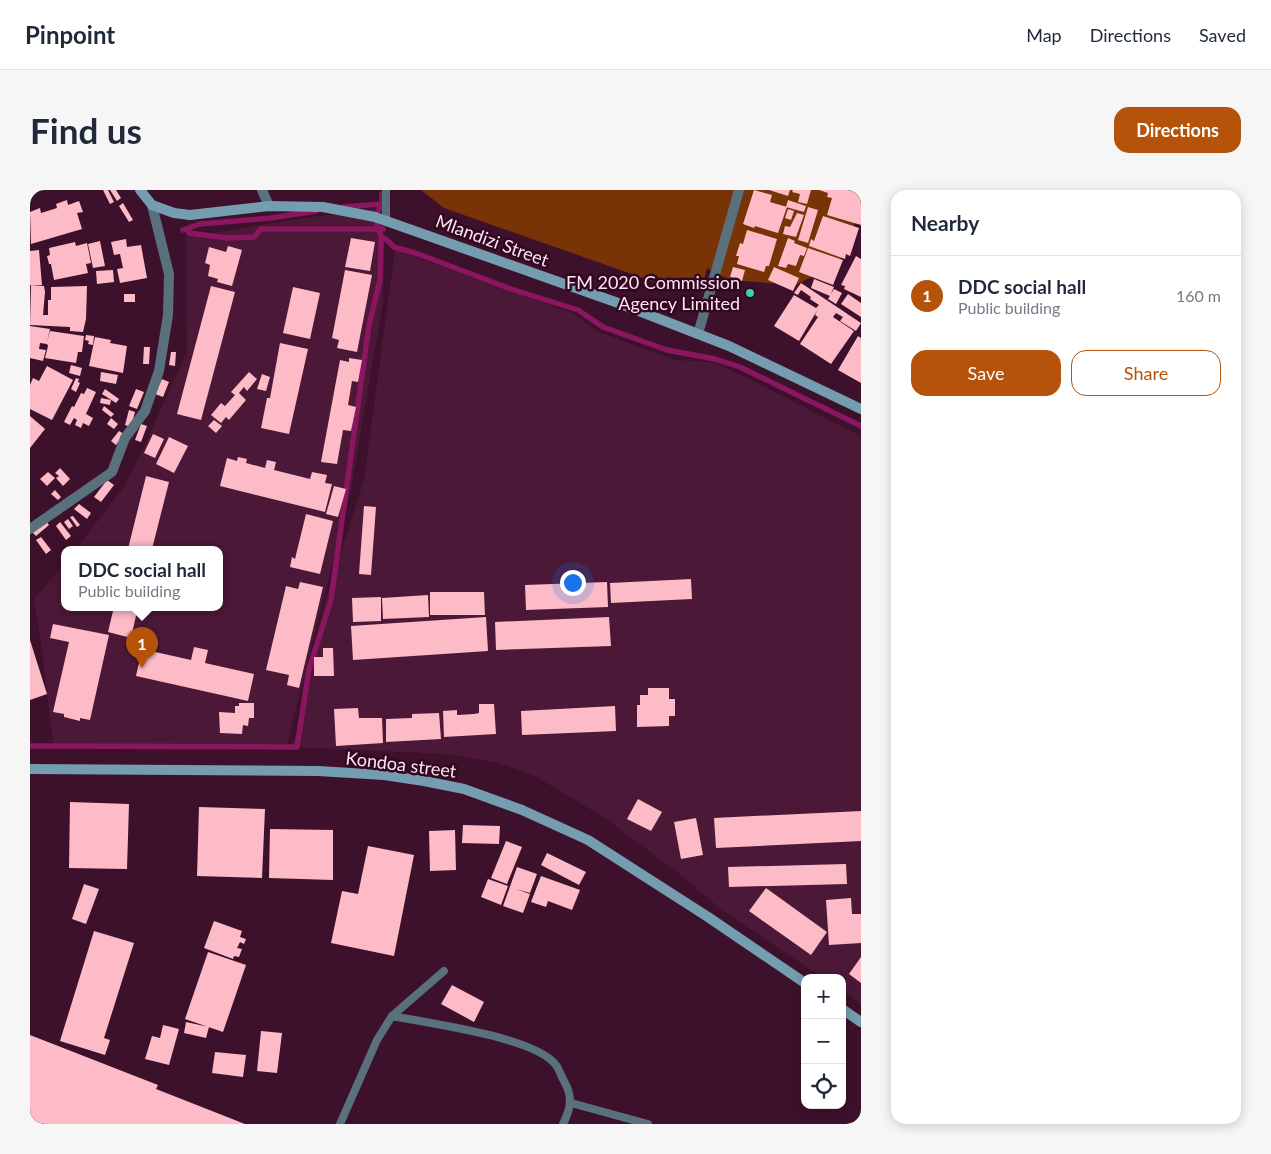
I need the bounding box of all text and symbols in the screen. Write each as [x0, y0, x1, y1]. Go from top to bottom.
text: Pinpoint [25, 20, 115, 49]
text: Map [1026, 24, 1062, 46]
text: Directions [1090, 24, 1171, 46]
text: Saved [1199, 24, 1246, 46]
button: Directions [1114, 107, 1241, 153]
text: Find us [30, 109, 142, 151]
street label: Mlandizi Street [433, 209, 552, 271]
text: Nearby [911, 210, 979, 235]
place label: FM 2020 Commission Agency Limited [566, 271, 740, 314]
text: DDC social hall [958, 275, 1086, 298]
text: 1 [922, 286, 932, 305]
text: 160 m [1176, 286, 1221, 305]
marker: FM 2020 Commission Agency Limited [744, 287, 756, 299]
text: Public building [958, 298, 1060, 317]
button: Save [911, 350, 1061, 396]
button: Share [1071, 350, 1221, 396]
popup [61, 546, 223, 611]
text: DDC social hall [78, 558, 206, 581]
your location [560, 570, 586, 596]
text: Public building [78, 581, 180, 600]
pin: 1 [126, 627, 158, 668]
street label: Kondoa street [345, 746, 458, 782]
map controls [801, 974, 846, 1109]
button: + [801, 974, 846, 1019]
button: − [801, 1019, 846, 1064]
button: locate [801, 1064, 846, 1109]

